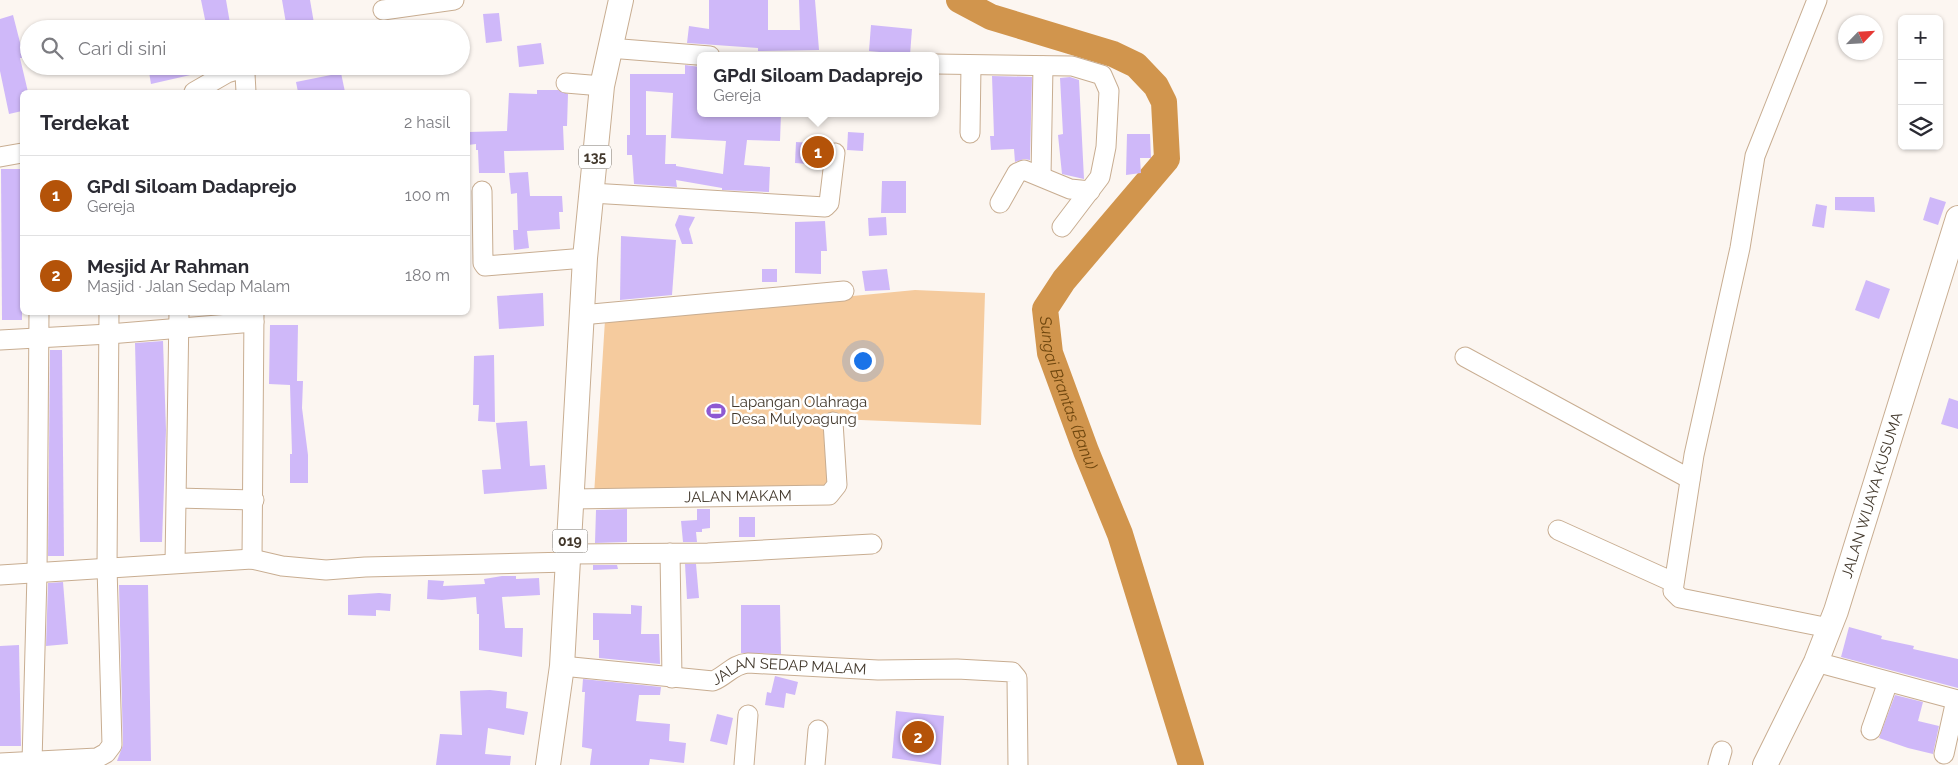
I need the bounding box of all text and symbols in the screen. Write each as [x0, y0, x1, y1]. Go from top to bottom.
north arrow [1838, 15, 1883, 60]
map controls [1898, 15, 1943, 150]
button: + [1898, 15, 1943, 60]
search box [20, 20, 470, 75]
icon: search [38, 34, 66, 62]
text: Cari di sini [78, 37, 166, 59]
popup [697, 52, 939, 117]
button: − [1898, 60, 1943, 105]
text: GPdI Siloam Dadaprejo [713, 64, 923, 86]
text: Gereja [713, 86, 761, 105]
button: layers [1898, 105, 1943, 150]
text: Terdekat [40, 110, 129, 135]
text: 2 hasil [404, 113, 450, 132]
pin: 1 [802, 133, 834, 171]
road number: 135 [579, 146, 611, 168]
text: GPdI Siloam Dadaprejo [87, 175, 297, 197]
text: 1 [52, 186, 60, 205]
text: 100 m [405, 186, 450, 205]
text: Gereja [87, 197, 135, 216]
text: Mesjid Ar Rahman [87, 255, 249, 277]
text: 2 [51, 266, 61, 285]
text: 180 m [405, 266, 450, 285]
text: Masjid · Jalan Sedap Malam [87, 277, 290, 296]
water label: Sungai Brantas (Banu) [1036, 314, 1102, 472]
your location [850, 348, 876, 374]
place label: Lapangan Olahraga Desa Mulyoagung [731, 393, 867, 428]
sports icon: Lapangan Olahraga Desa Mulyoagung [705, 400, 727, 422]
street label: JALAN WIJAYA KUSUMA [1838, 410, 1906, 581]
street label: JALAN MAKAM [684, 487, 792, 506]
road number: 019 [552, 530, 588, 552]
street label: JALAN SEDAP MALAM [709, 654, 867, 689]
pin: 2 [902, 718, 934, 756]

